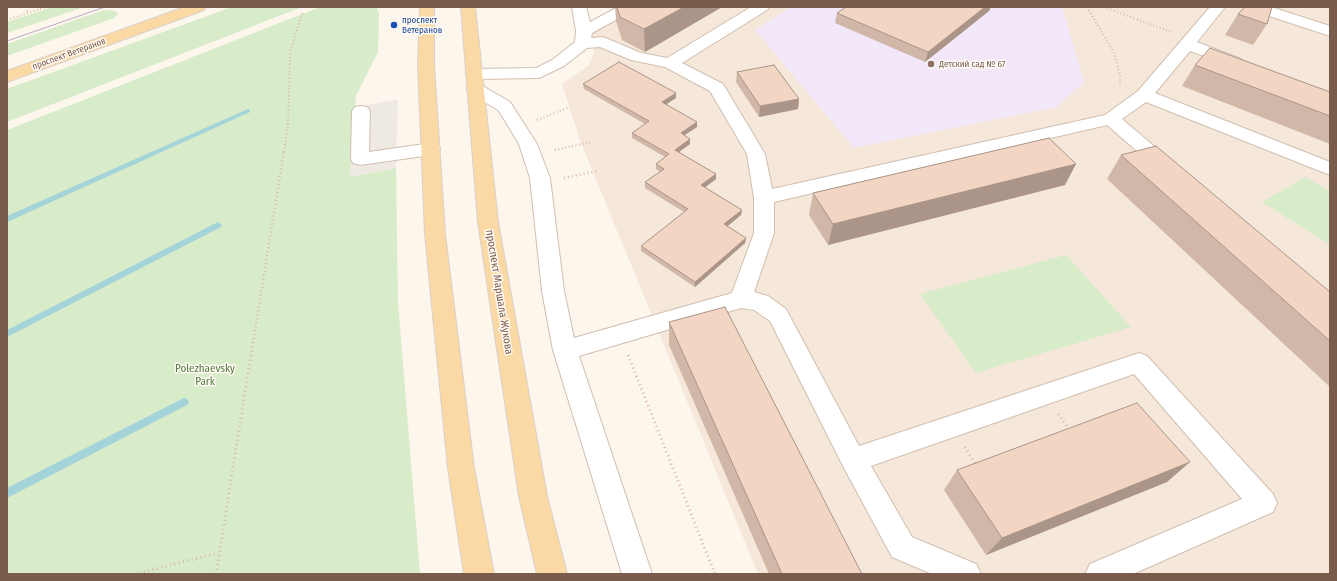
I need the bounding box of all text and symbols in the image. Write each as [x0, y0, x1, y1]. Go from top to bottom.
place label: проспект Ветеранов [402, 15, 442, 36]
marker: проспект Ветеранов [389, 20, 399, 30]
street label: проспект Ветеранов [31, 36, 107, 72]
marker: Детский сад № 67 [926, 59, 936, 69]
place label: Детский сад № 67 [939, 59, 1005, 69]
street label: проспект Маршала Жукова [483, 229, 515, 355]
park label: Polezhaevsky Park [175, 362, 235, 388]

